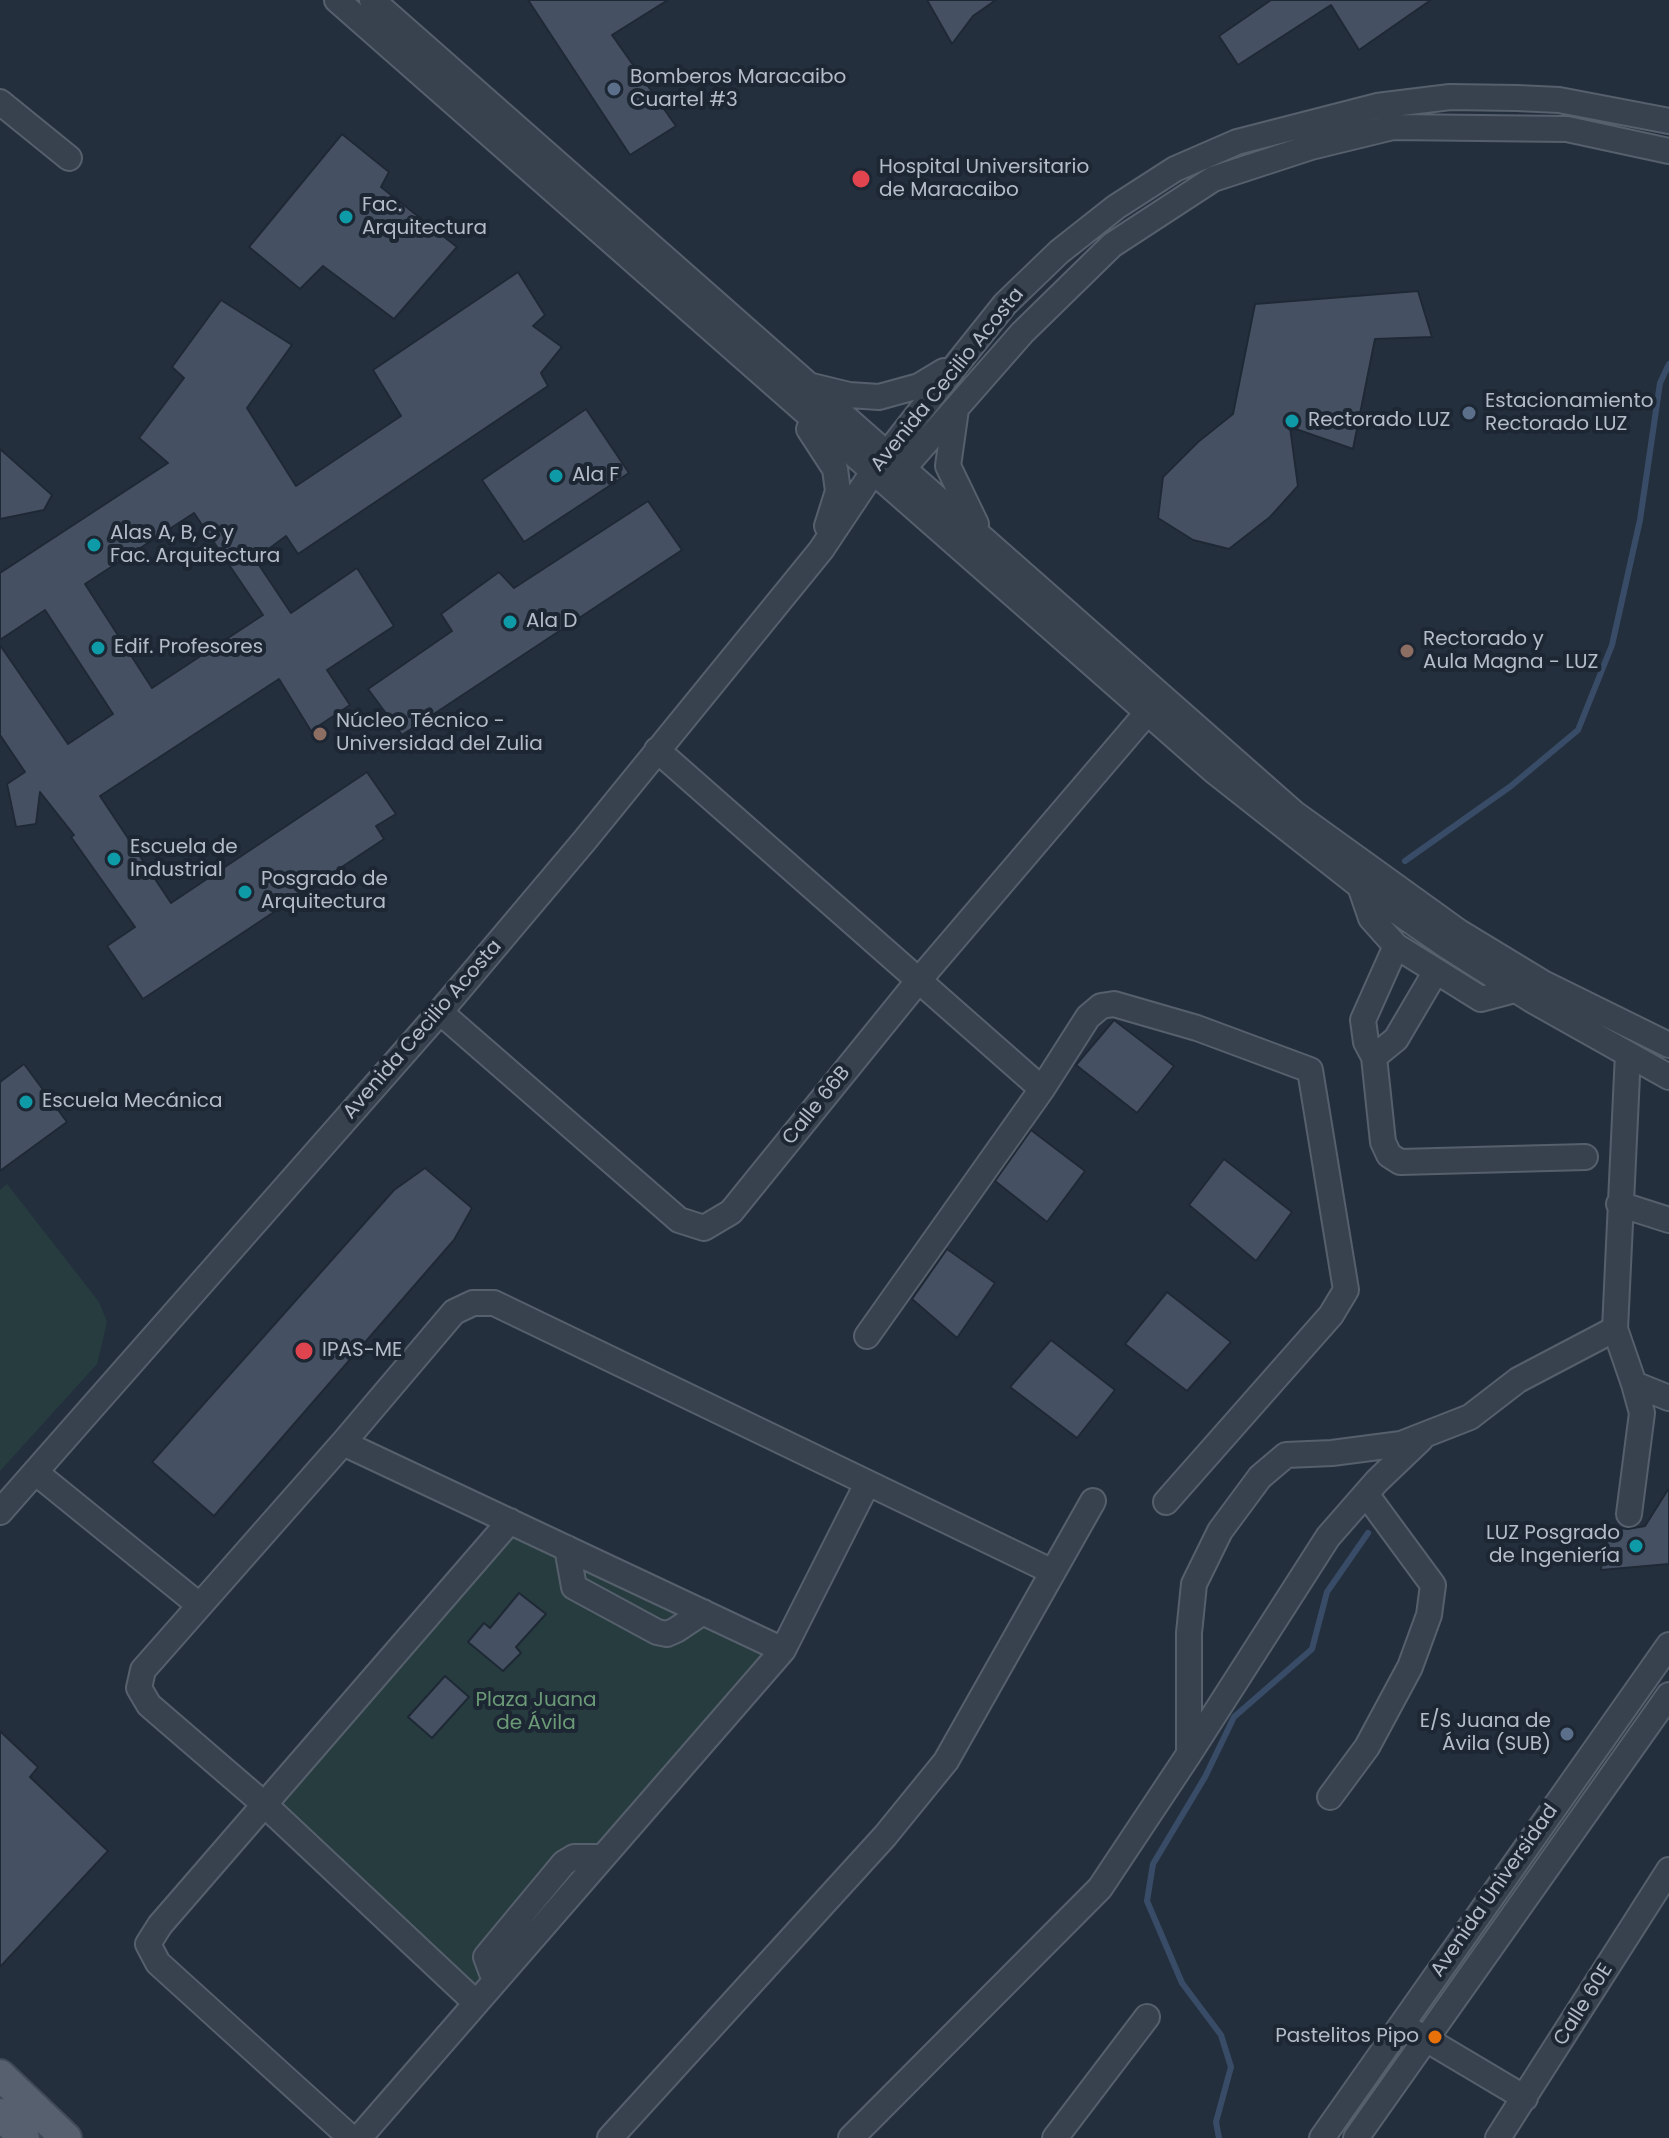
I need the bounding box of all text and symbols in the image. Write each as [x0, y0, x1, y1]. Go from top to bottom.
place label: Bomberos Maracaibo Cuartel #3 [630, 66, 846, 113]
marker: Bomberos Maracaibo Cuartel #3 [605, 80, 623, 98]
place label: Hospital Universitario de Maracaibo [879, 156, 1089, 203]
marker: Hospital Universitario de Maracaibo [850, 168, 872, 190]
place label: Fac. Arquitectura [362, 194, 487, 241]
marker: Fac. Arquitectura [337, 208, 355, 226]
street label: Avenida Cecilio Acosta [866, 283, 1030, 477]
place label: Estacionamiento Rectorado LUZ [1485, 390, 1653, 437]
marker: Estacionamiento Rectorado LUZ [1460, 404, 1478, 422]
place label: Rectorado LUZ [1308, 409, 1450, 433]
marker: Rectorado LUZ [1283, 412, 1301, 430]
place label: Ala F [572, 464, 619, 488]
marker: Ala F [547, 467, 565, 485]
place label: Alas A, B, C y Fac. Arquitectura [110, 522, 280, 569]
marker: Alas A, B, C y Fac. Arquitectura [85, 536, 103, 554]
place label: Ala D [526, 610, 577, 634]
marker: Ala D [501, 613, 519, 631]
place label: Rectorado y Aula Magna - LUZ [1423, 628, 1598, 675]
place label: Edif. Profesores [114, 636, 263, 660]
marker: Edif. Profesores [89, 639, 107, 657]
marker: Rectorado y Aula Magna - LUZ [1398, 642, 1416, 660]
place label: Núcleo Técnico - Universidad del Zulia [336, 710, 543, 757]
marker: Núcleo Técnico - Universidad del Zulia [311, 725, 329, 743]
place label: Escuela de Industrial [130, 836, 238, 883]
marker: Escuela de Industrial [105, 850, 123, 868]
place label: Posgrado de Arquitectura [261, 868, 388, 915]
marker: Posgrado de Arquitectura [236, 883, 254, 901]
street label: Avenida Cecilio Acosta [339, 935, 507, 1125]
street label: Calle 66B [778, 1062, 856, 1150]
place label: Escuela Mecánica [42, 1090, 222, 1114]
marker: Escuela Mecánica [17, 1093, 35, 1111]
place label: IPAS-ME [322, 1339, 402, 1363]
marker: IPAS-ME [293, 1340, 315, 1362]
place label: LUZ Posgrado de Ingeniería [1486, 1522, 1620, 1569]
marker: LUZ Posgrado de Ingeniería [1627, 1537, 1645, 1555]
park label: Plaza Juana de Ávila [475, 1689, 597, 1736]
place label: E/S Juana de Ávila (SUB) [1420, 1710, 1551, 1757]
marker: E/S Juana de Ávila (SUB) [1558, 1725, 1576, 1743]
street label: Avenida Universidad [1426, 1800, 1564, 1982]
street label: Calle 60E [1549, 1960, 1619, 2050]
place label: Pastelitos Pipo [1275, 2025, 1419, 2049]
marker: Pastelitos Pipo [1426, 2028, 1444, 2046]

